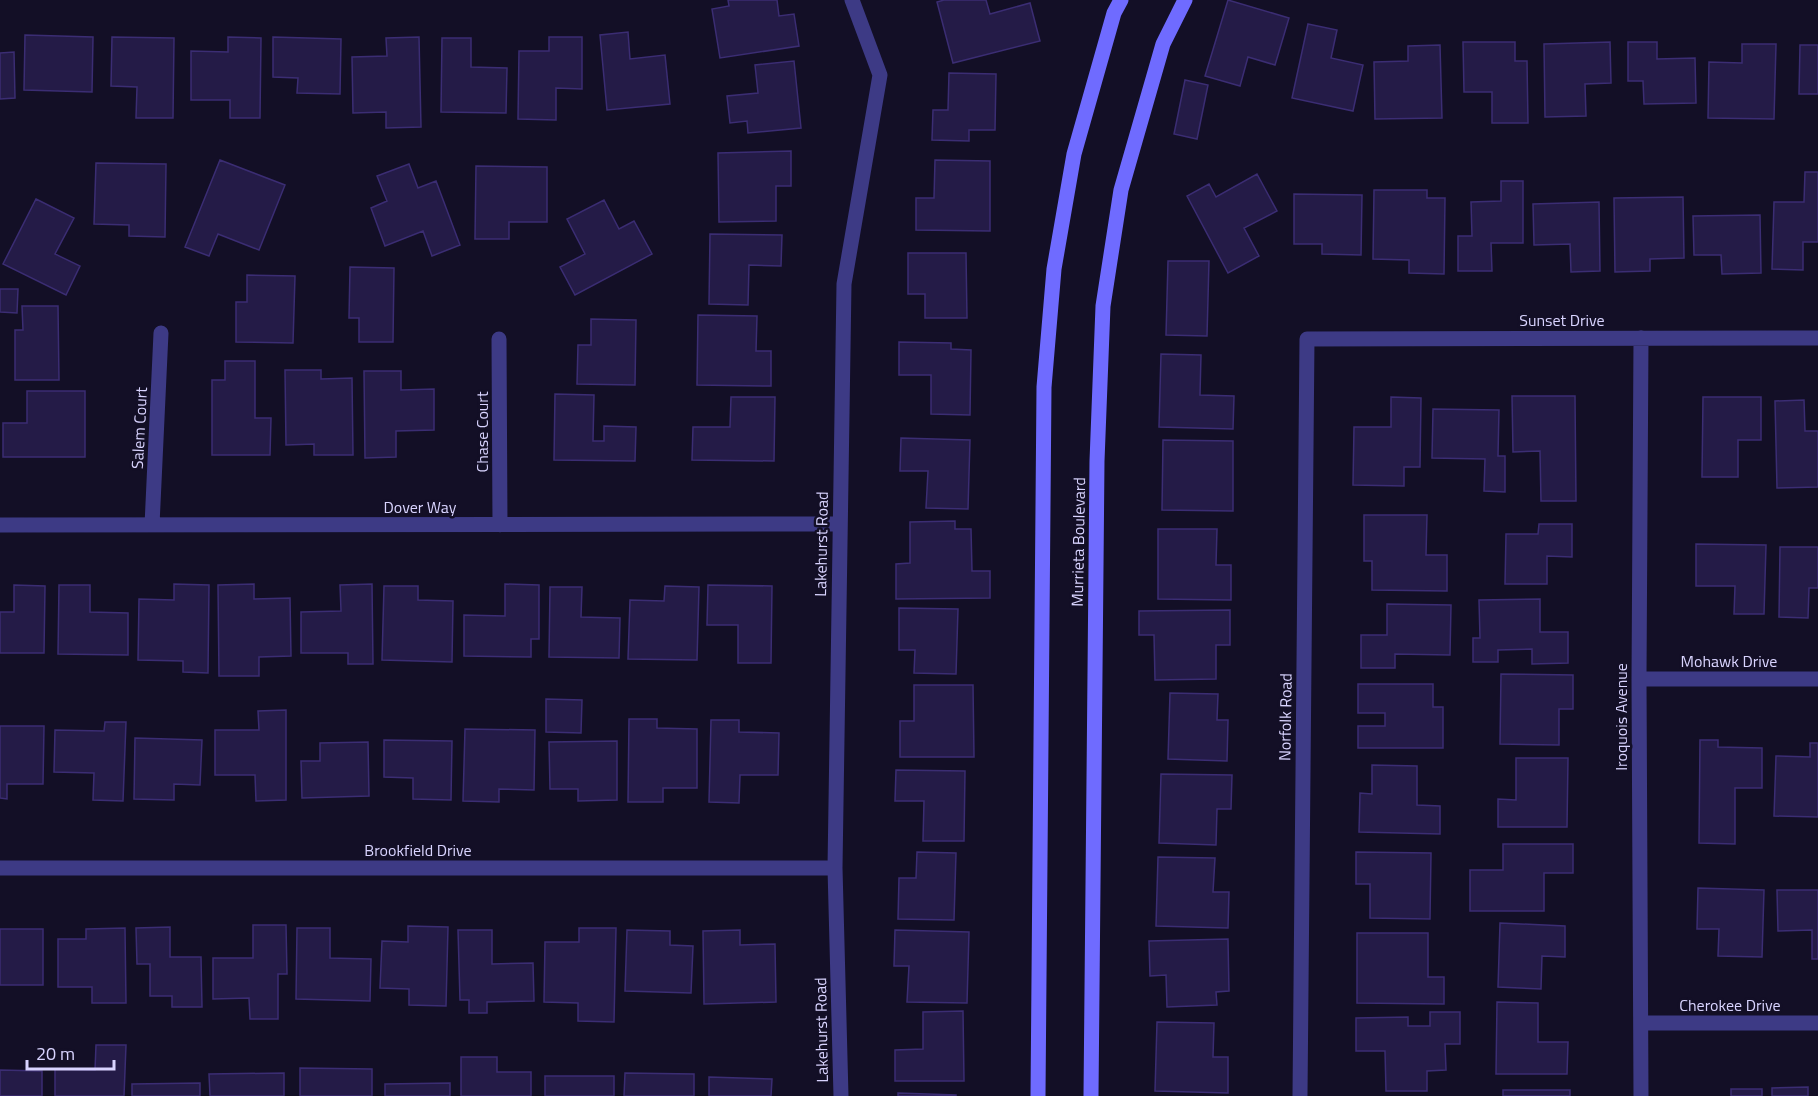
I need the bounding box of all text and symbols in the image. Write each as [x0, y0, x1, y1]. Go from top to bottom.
street label: Sunset Drive [1519, 308, 1605, 332]
street label: Salem Court [125, 386, 153, 470]
street label: Chase Court [470, 391, 494, 473]
street label: Murrieta Boulevard [1065, 477, 1091, 607]
street label: Lakehurst Road [808, 491, 834, 597]
street label: Dover Way [384, 495, 457, 519]
street label: Mohawk Drive [1681, 649, 1777, 673]
street label: Iroquois Avenue [1609, 663, 1633, 771]
street label: Norfolk Road [1272, 673, 1298, 761]
street label: Brookfield Drive [364, 838, 472, 862]
street label: Lakehurst Road [808, 977, 834, 1083]
street label: Cherokee Drive [1679, 993, 1781, 1017]
scale bar [27, 1033, 114, 1071]
text: 20 m [36, 1040, 75, 1067]

